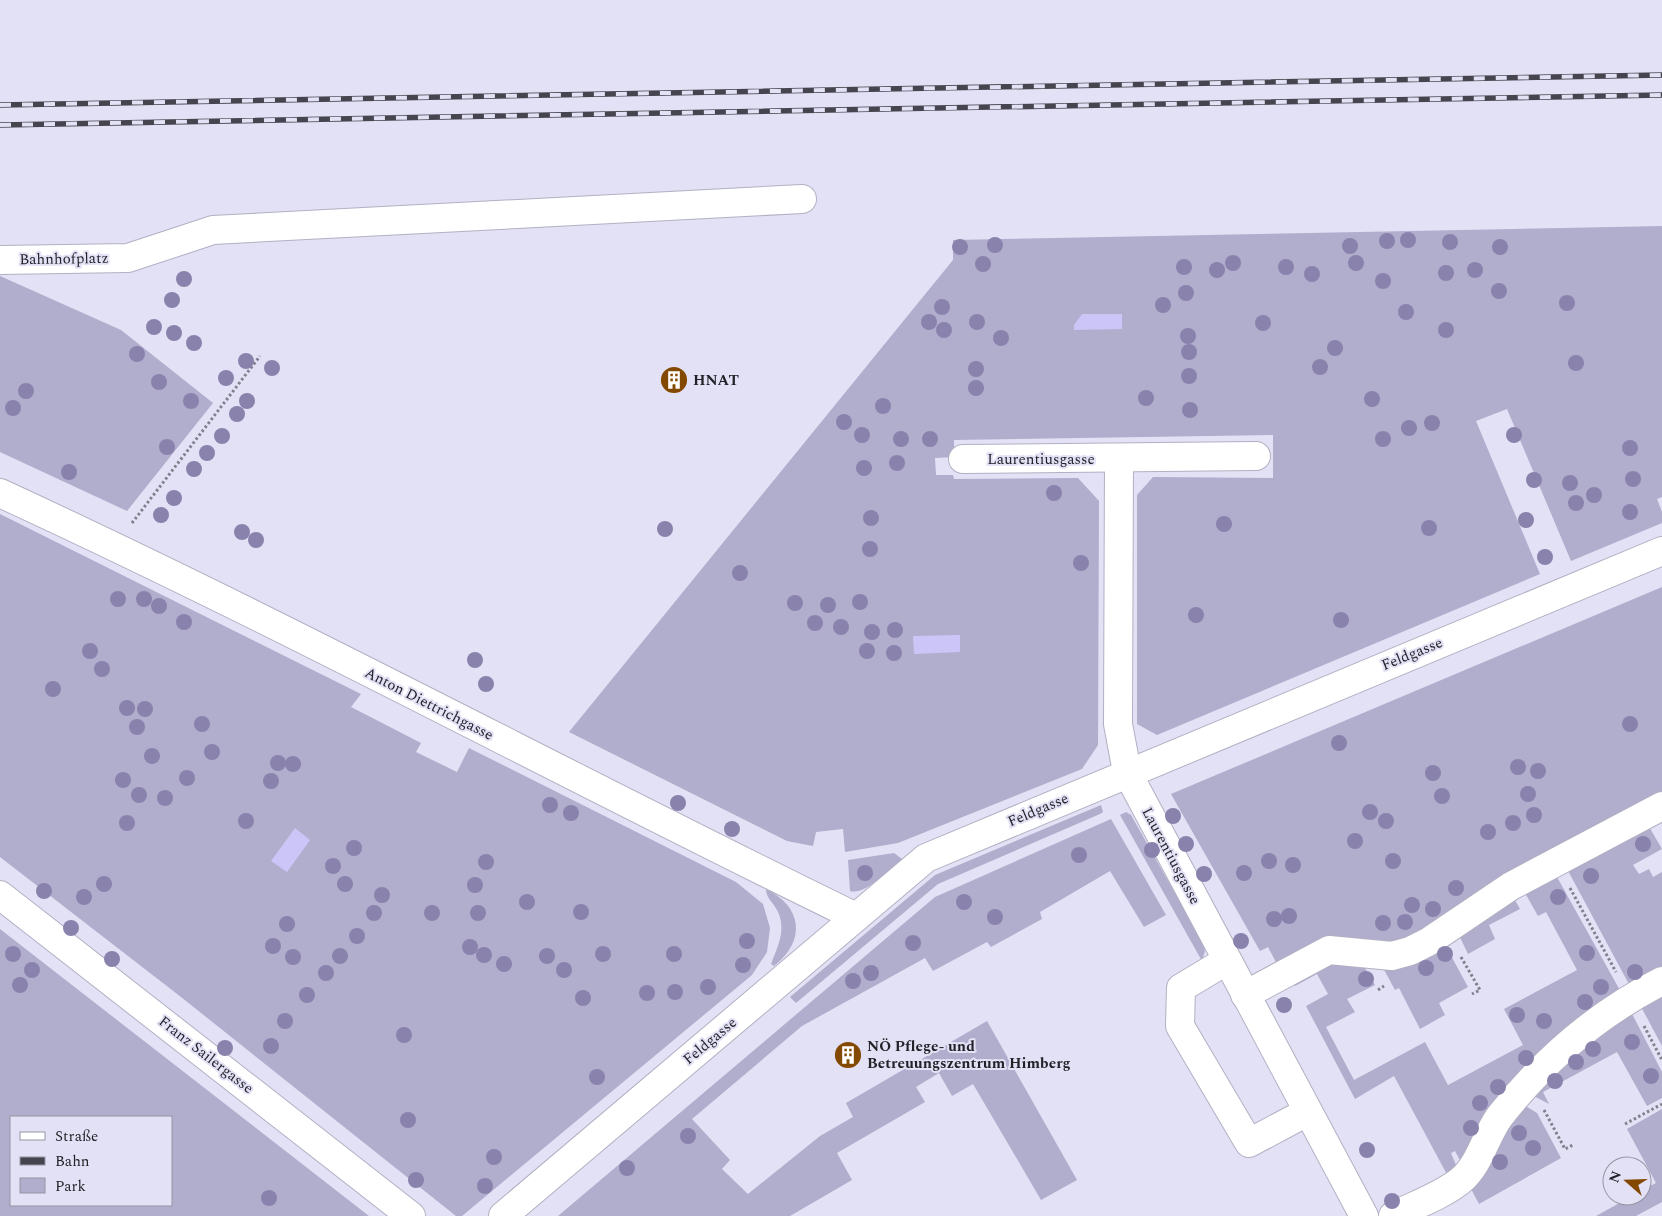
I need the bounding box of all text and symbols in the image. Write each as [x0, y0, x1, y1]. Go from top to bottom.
street label: Bahnhofplatz [19, 247, 109, 271]
building icon: HNAT [659, 365, 689, 395]
place label: HNAT [693, 369, 739, 392]
street label: Laurentiusgasse [987, 448, 1095, 471]
street label: Feldgasse [1378, 631, 1446, 677]
street label: Anton Diettrichgasse [360, 661, 498, 747]
street label: Feldgasse [1004, 787, 1072, 833]
street label: Laurentiusgasse [1136, 803, 1206, 909]
street label: Franz Sailergasse [154, 1010, 258, 1100]
street label: Feldgasse [678, 1012, 742, 1070]
place label: NÖ Pflege- und Betreuungszentrum Himberg [867, 1035, 1071, 1075]
building icon: NÖ Pflege- und Betreuungszentrum Himberg [833, 1040, 863, 1070]
legend [10, 1116, 172, 1206]
text: Straße [55, 1125, 98, 1148]
text: Bahn [55, 1150, 90, 1173]
north arrow [1602, 1156, 1652, 1206]
text: N [1603, 1168, 1627, 1186]
text: Park [55, 1175, 86, 1198]

